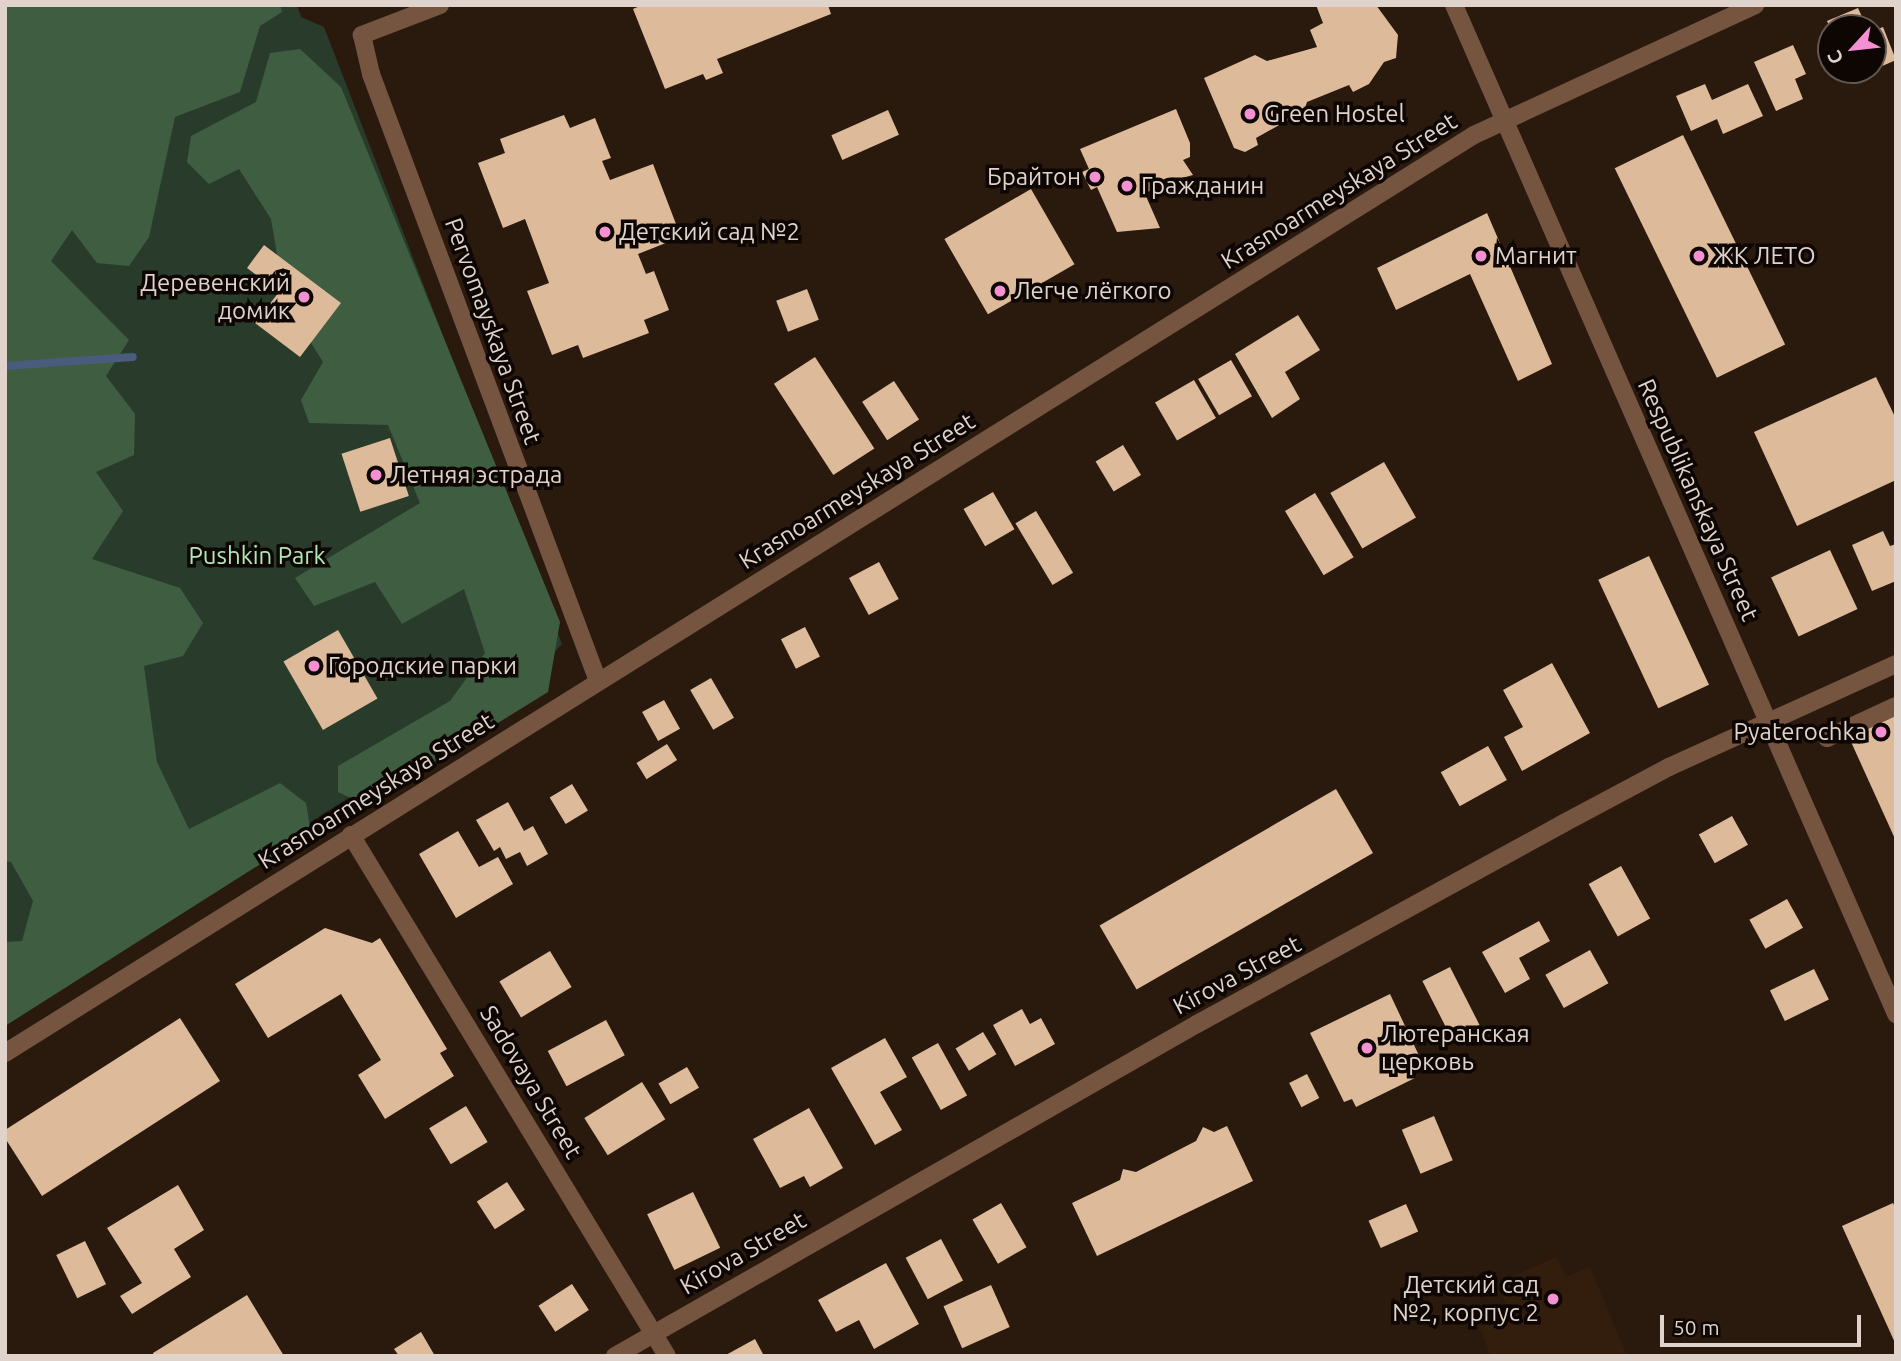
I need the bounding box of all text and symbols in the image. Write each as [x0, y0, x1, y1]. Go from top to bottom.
north arrow [1817, 14, 1887, 84]
text: С [1823, 47, 1848, 68]
place label: Green Hostel [1264, 100, 1405, 128]
marker: Green Hostel [1242, 106, 1258, 122]
street label: Krasnoarmeyskaya Street [1216, 107, 1462, 275]
place label: Брайтон [987, 163, 1081, 191]
marker: Брайтон [1087, 169, 1103, 185]
place label: Гражданин [1141, 172, 1264, 200]
marker: Гражданин [1119, 178, 1135, 194]
street label: Pervomayskaya Street [439, 214, 547, 448]
place label: Детский сад №2 [619, 218, 800, 246]
marker: Детский сад №2 [597, 224, 613, 240]
place label: Магнит [1495, 242, 1577, 270]
place label: ЖК ЛЕТО [1713, 242, 1816, 270]
marker: Магнит [1473, 248, 1489, 264]
marker: ЖК ЛЕТО [1691, 248, 1707, 264]
place label: Деревенский домик [140, 269, 290, 325]
place label: Легче лёгкого [1014, 277, 1171, 305]
marker: Легче лёгкого [992, 283, 1008, 299]
marker: Деревенский домик [296, 289, 312, 305]
street label: Respublikanskaya Street [1632, 375, 1764, 625]
street label: Krasnoarmeyskaya Street [734, 407, 980, 575]
place label: Летняя эстрада [390, 461, 562, 489]
marker: Летняя эстрада [368, 467, 384, 483]
park label: Pushkin Park [188, 542, 326, 570]
place label: Городские парки [328, 652, 517, 680]
marker: Городские парки [306, 658, 322, 674]
street label: Krasnoarmeyskaya Street [253, 707, 499, 875]
place label: Pyaterochka [1733, 718, 1867, 746]
marker: Pyaterochka [1873, 724, 1889, 740]
street label: Kirova Street [1168, 929, 1306, 1021]
street label: Sadovaya Street [474, 1000, 588, 1164]
place label: Лютеранская церковь [1381, 1020, 1530, 1076]
marker: Лютеранская церковь [1359, 1040, 1375, 1056]
street label: Kirova Street [675, 1205, 811, 1301]
place label: Детский сад №2, корпус 2 [1392, 1271, 1539, 1327]
marker: Детский сад №2, корпус 2 [1545, 1291, 1561, 1307]
scale bar [1663, 1302, 1864, 1346]
text: 50 m [1673, 1315, 1720, 1339]

